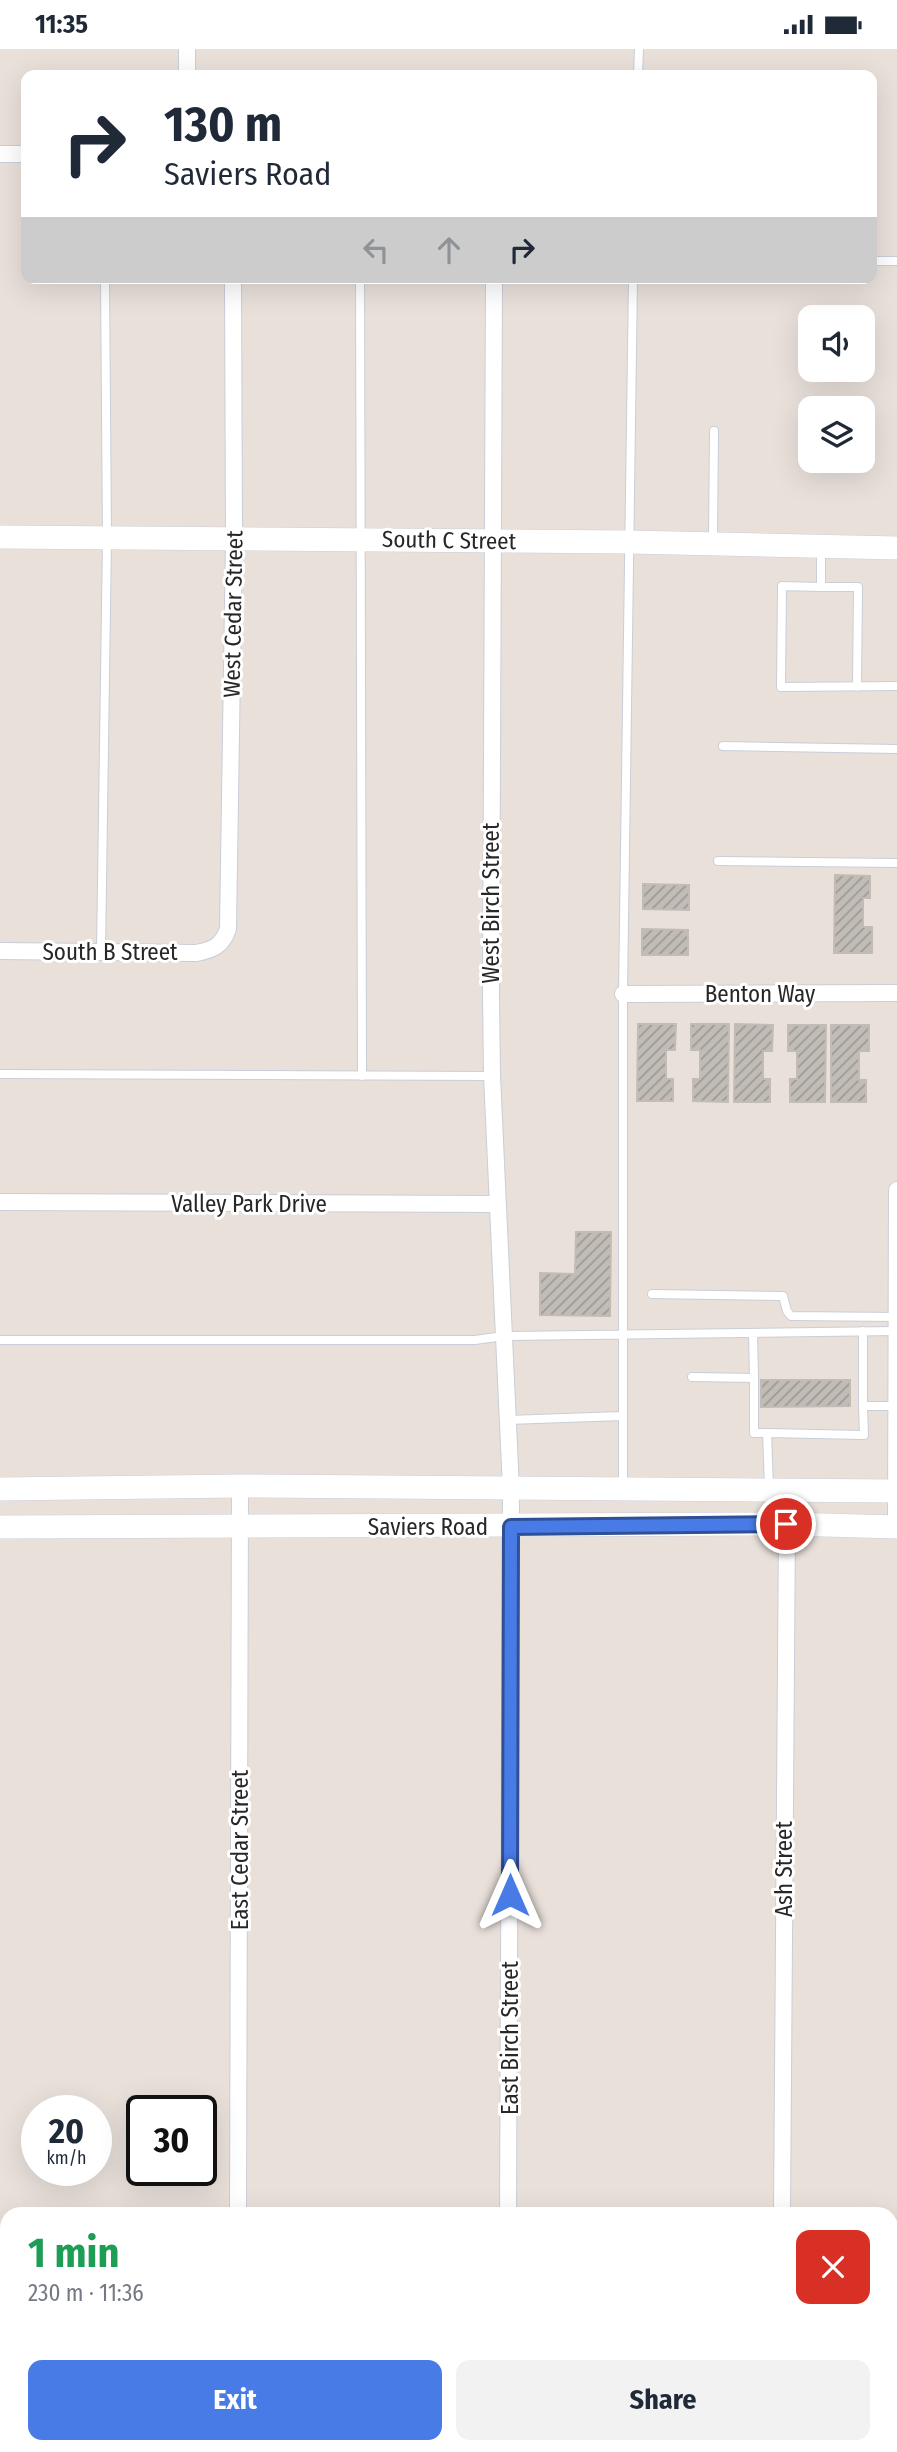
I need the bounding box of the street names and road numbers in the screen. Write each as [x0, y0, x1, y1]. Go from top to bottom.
street label: South C Street [382, 525, 517, 555]
street label: West Cedar Street [218, 530, 248, 698]
street label: West Birch Street [477, 822, 505, 983]
street label: South B Street [42, 938, 178, 966]
street label: Benton Way [705, 980, 816, 1008]
street label: Valley Park Drive [171, 1190, 327, 1218]
street label: Saviers Road [368, 1513, 488, 1541]
street label: East Cedar Street [226, 1769, 254, 1930]
street label: Ash Street [770, 1821, 798, 1917]
street label: East Birch Street [496, 1960, 524, 2115]

